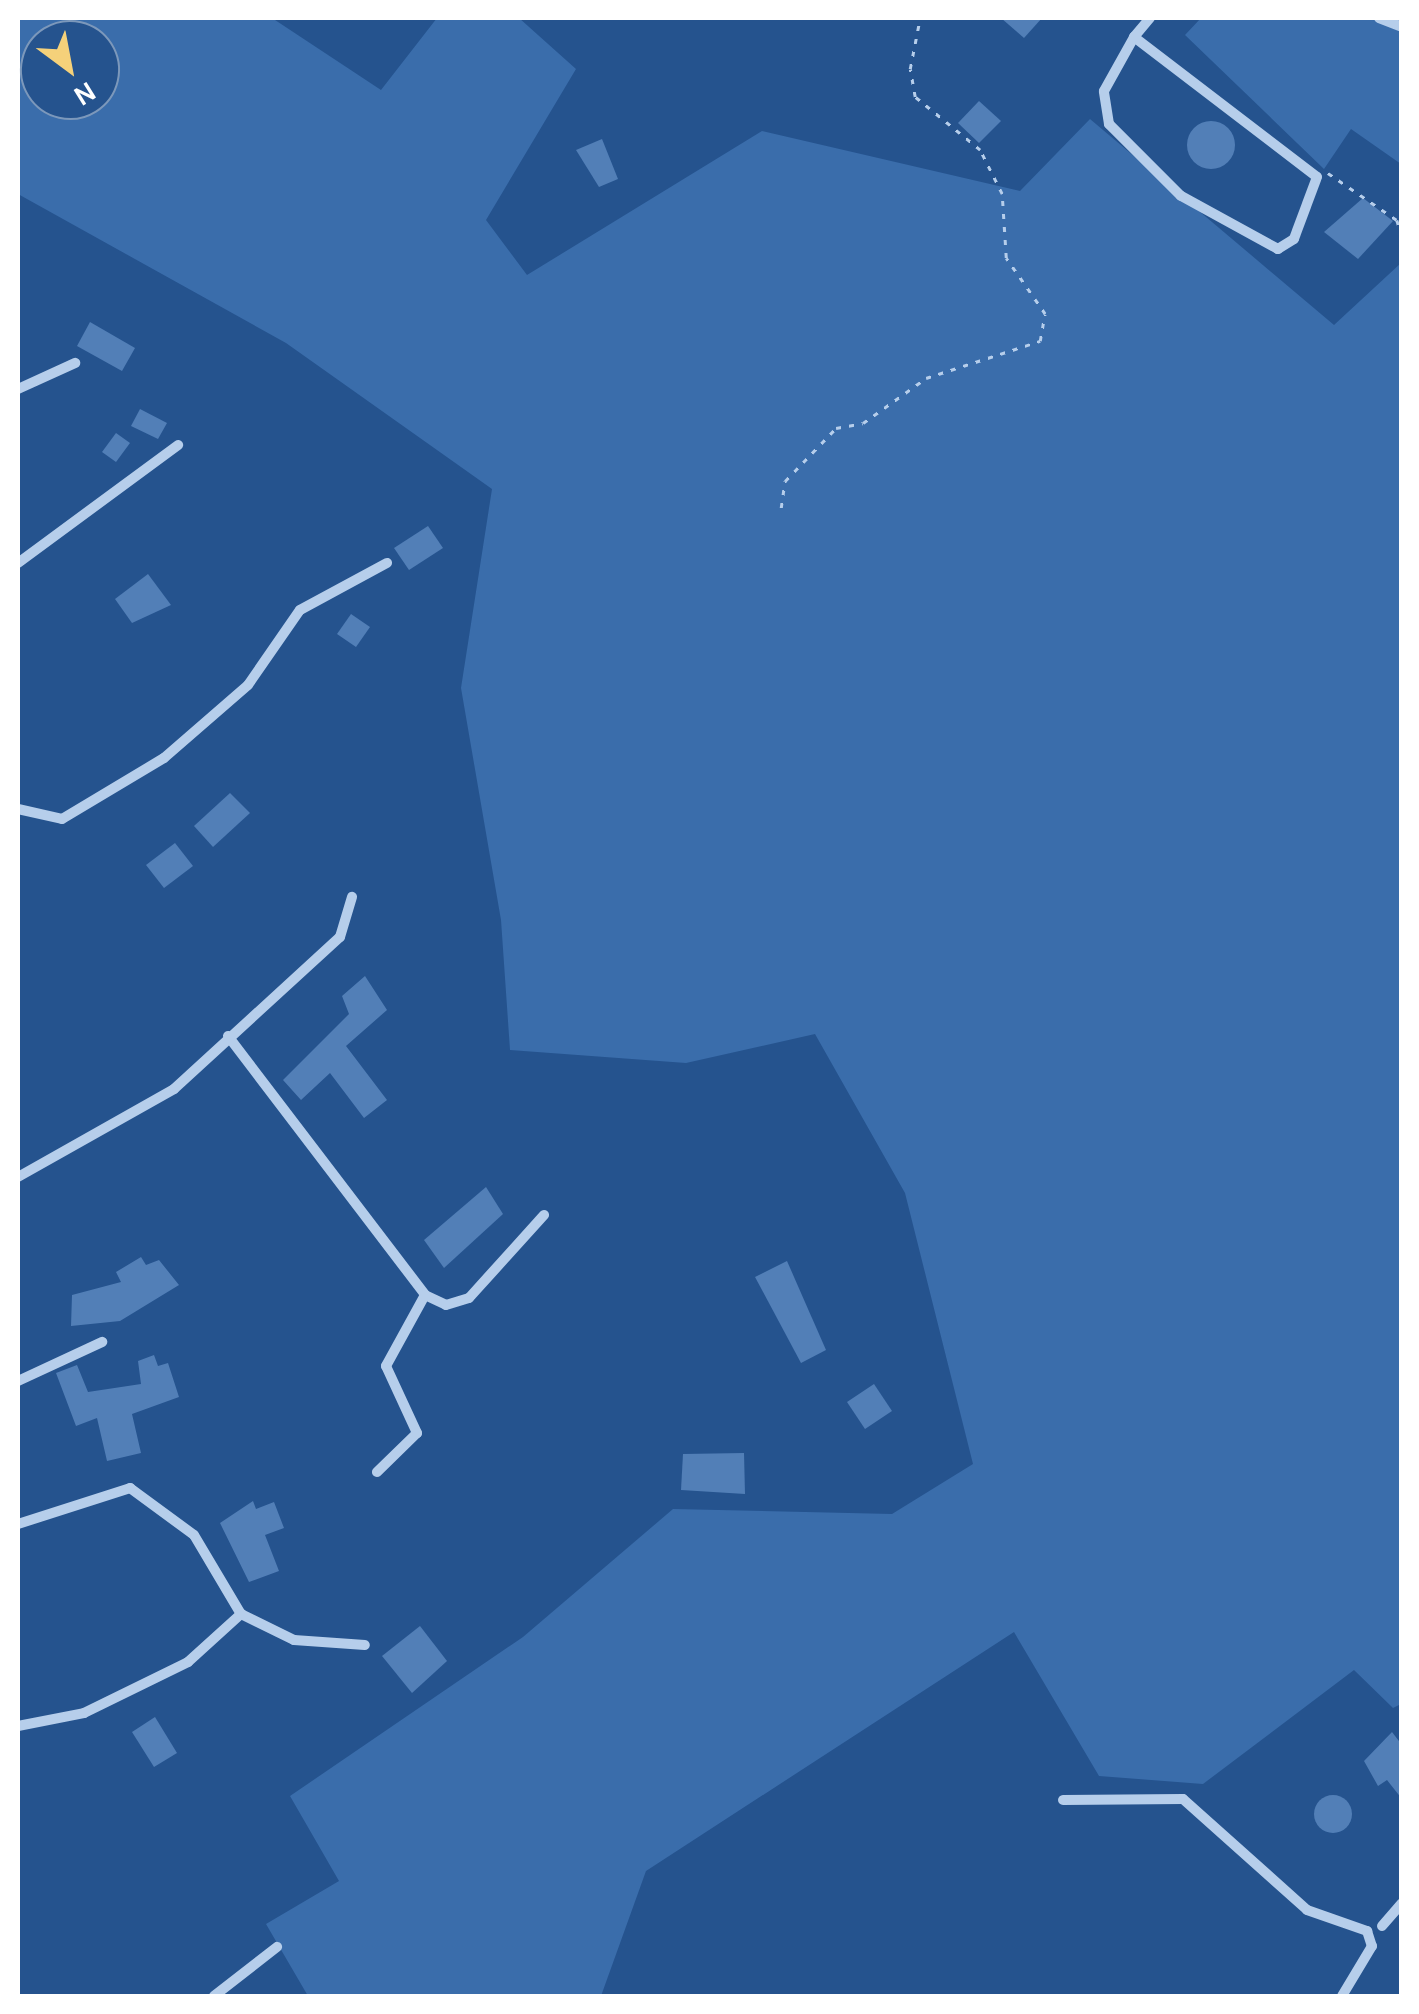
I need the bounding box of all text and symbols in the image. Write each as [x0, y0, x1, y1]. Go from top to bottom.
north arrow [20, 20, 120, 120]
text: N [68, 75, 102, 113]

